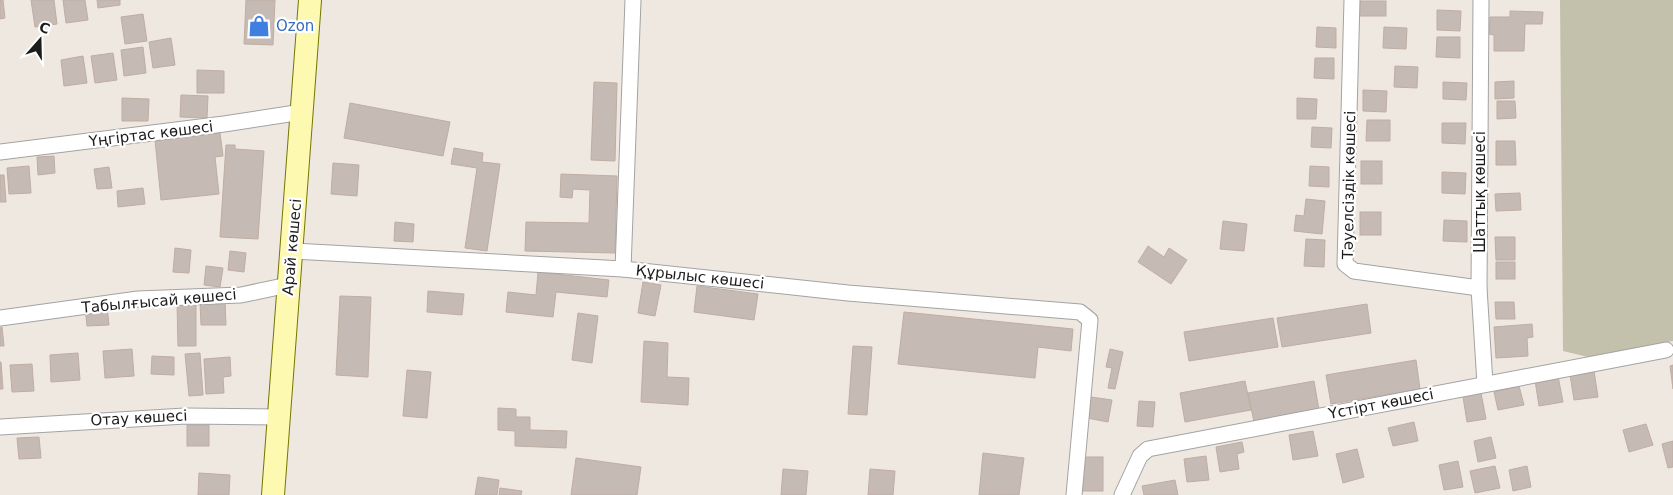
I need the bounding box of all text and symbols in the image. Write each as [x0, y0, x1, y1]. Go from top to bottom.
shop icon: Ozon [246, 13, 272, 39]
north arrow [15, 15, 65, 65]
place label: Ozon [276, 17, 314, 35]
text: С [37, 19, 52, 37]
street label: Тәуелсіздік көшесі [1339, 111, 1359, 260]
street label: Үңгіртас көшесі [87, 117, 214, 151]
street label: Шаттық көшесі [1471, 131, 1489, 253]
street label: Арай көшесі [279, 198, 305, 296]
street label: Құрылыс көшесі [635, 261, 765, 293]
street label: Табылғысай көшесі [80, 285, 237, 317]
street label: Үстірт көшесі [1326, 385, 1435, 423]
street label: Отау көшесі [90, 406, 188, 430]

